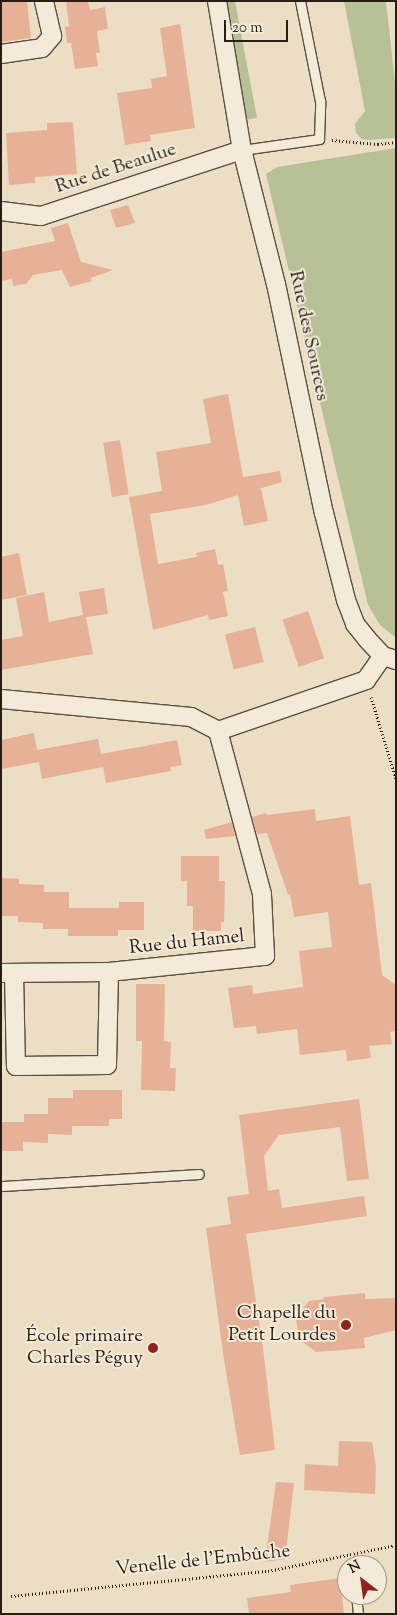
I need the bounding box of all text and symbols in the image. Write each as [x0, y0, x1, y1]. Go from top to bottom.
scale bar [227, 10, 291, 42]
text: 20 m [232, 18, 263, 39]
street label: Rue de Beaulue [53, 139, 179, 199]
street label: Rue des Sources [283, 269, 333, 403]
street label: Rue du Hamel [128, 926, 246, 960]
place label: Chapelle du Petit Lourdes [228, 1303, 336, 1347]
marker: Chapelle du Petit Lourdes [340, 1319, 352, 1331]
place label: École primaire Charles Péguy [26, 1326, 143, 1370]
marker: École primaire Charles Péguy [147, 1342, 159, 1354]
street label: Venelle de l'Embûche [114, 1540, 292, 1582]
north arrow [337, 1555, 387, 1605]
text: N [345, 1556, 365, 1579]

